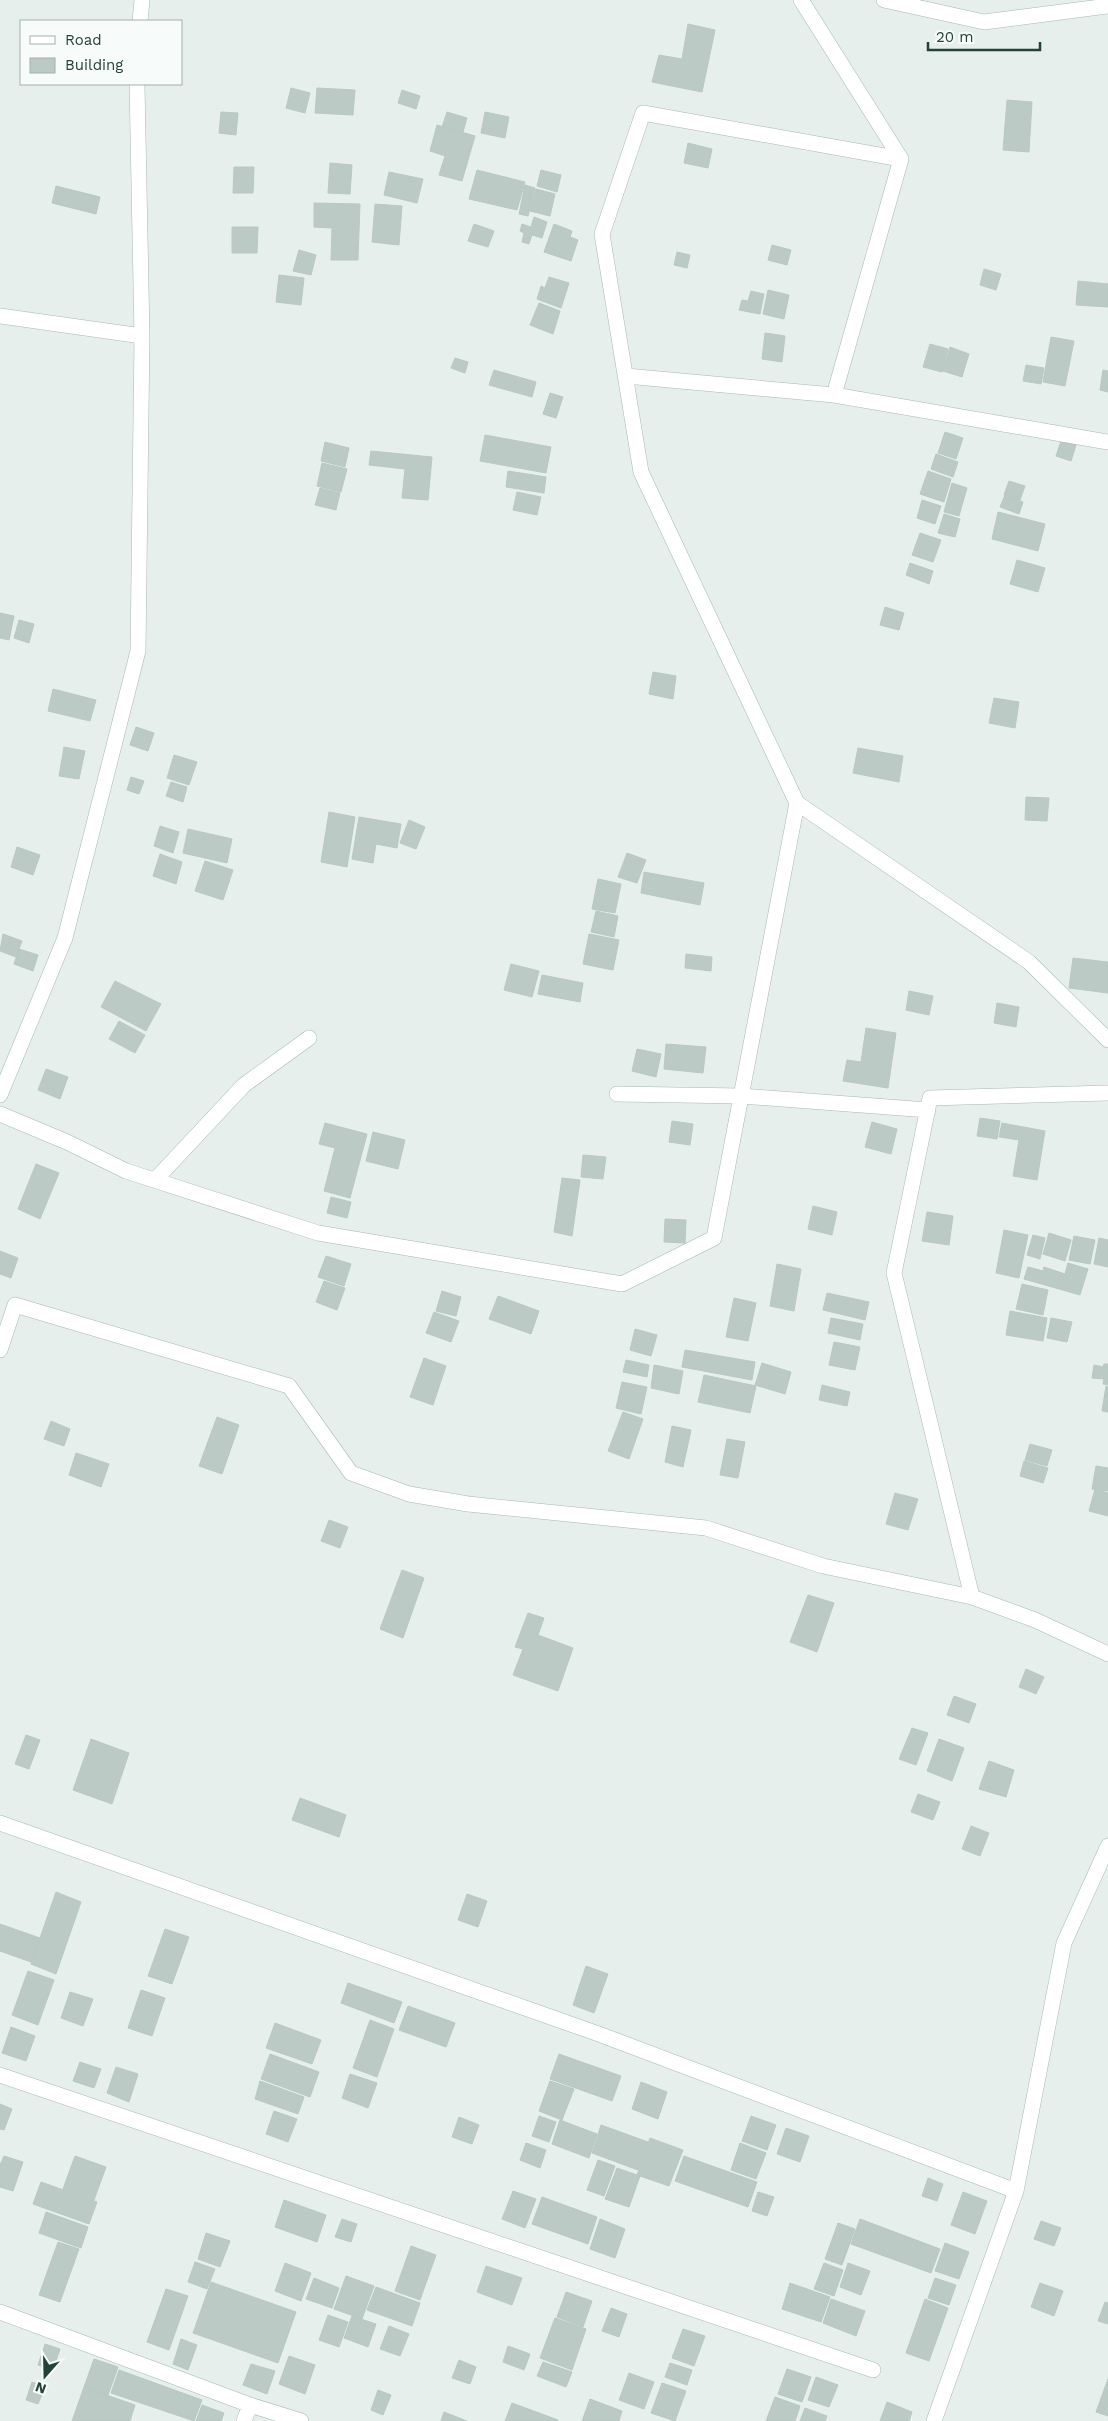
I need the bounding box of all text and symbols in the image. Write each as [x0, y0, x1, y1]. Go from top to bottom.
legend [20, 20, 182, 85]
scale bar [928, 20, 1040, 52]
text: 20 m [936, 28, 974, 46]
text: Road [65, 31, 102, 49]
text: Building [65, 56, 123, 74]
north arrow [20, 2351, 70, 2401]
text: N [33, 2379, 48, 2398]

